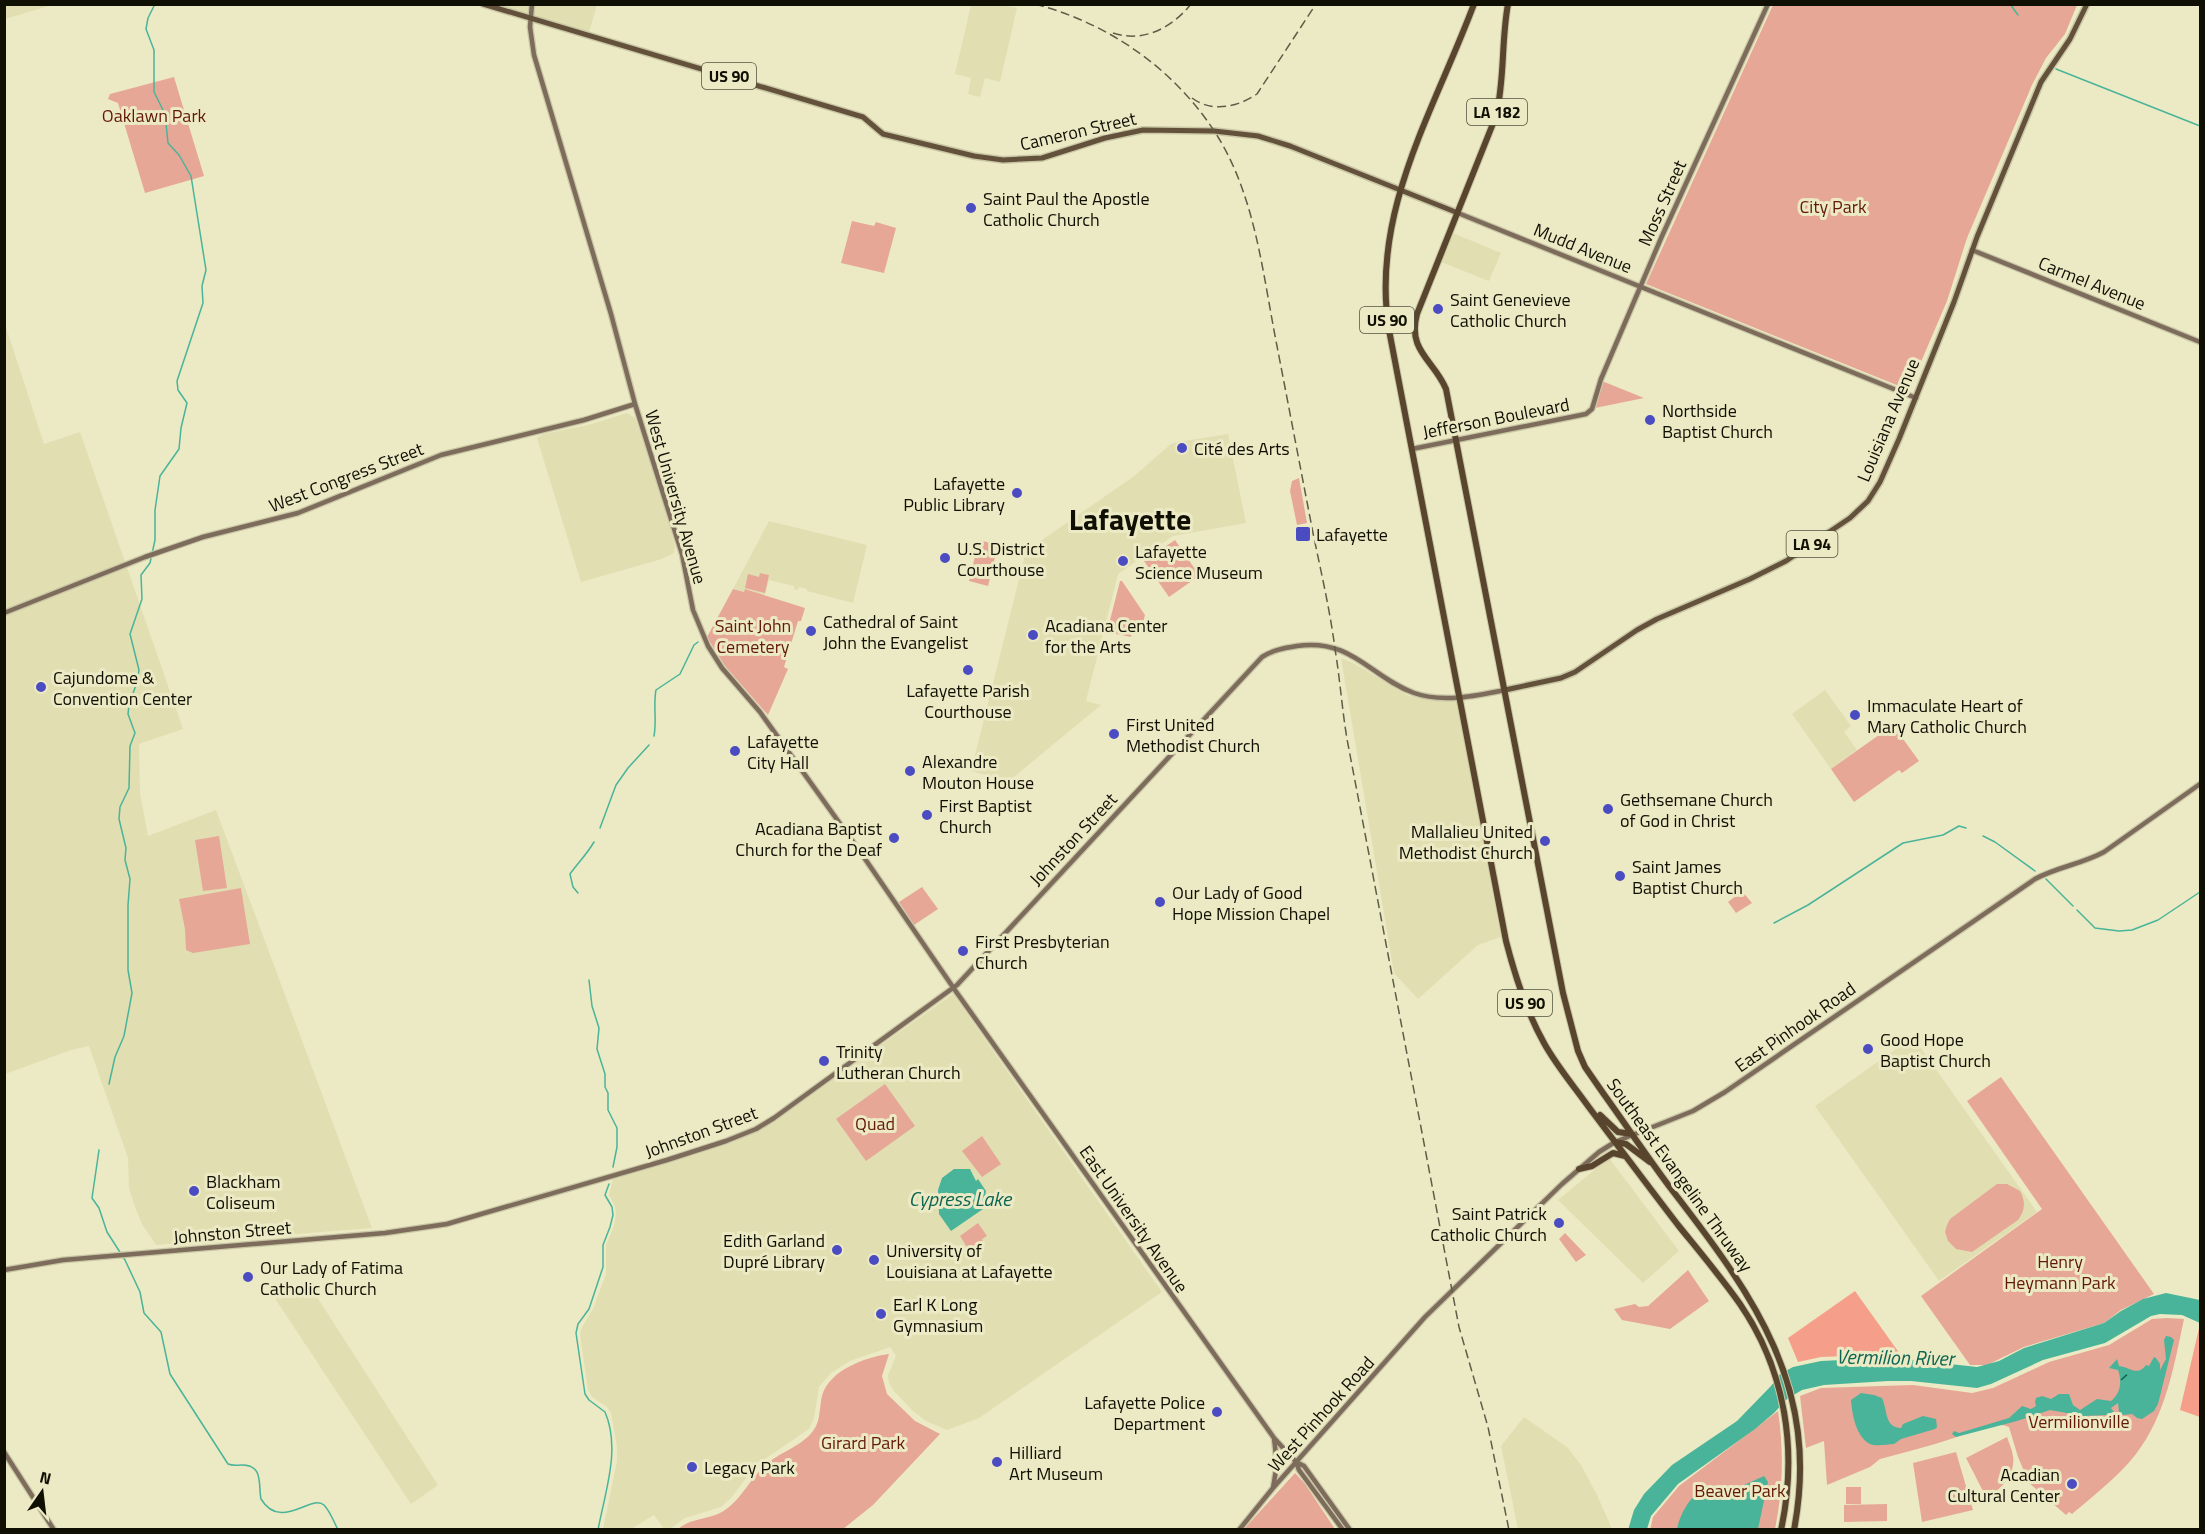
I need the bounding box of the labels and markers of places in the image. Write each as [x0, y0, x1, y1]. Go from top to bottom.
place label: Saint Paul the Apostle Catholic Church [983, 185, 1150, 233]
marker: Saint Paul the Apostle Catholic Church [964, 201, 978, 215]
place label: Saint Genevieve Catholic Church [1450, 286, 1571, 334]
marker: Saint Genevieve Catholic Church [1431, 302, 1445, 316]
place label: Northside Baptist Church [1662, 397, 1773, 445]
marker: Northside Baptist Church [1643, 413, 1657, 427]
place label: Cité des Arts [1194, 435, 1290, 462]
marker: Cité des Arts [1175, 441, 1189, 455]
place label: Lafayette Public Library [903, 470, 1005, 518]
marker: Lafayette Public Library [1010, 486, 1024, 500]
place label: Lafayette [1316, 521, 1388, 548]
marker: Lafayette [1294, 525, 1312, 543]
place label: U.S. District Courthouse [957, 535, 1045, 583]
place label: Lafayette Science Museum [1135, 538, 1263, 586]
marker: U.S. District Courthouse [938, 551, 952, 565]
marker: Lafayette Science Museum [1116, 554, 1130, 568]
place label: Cathedral of Saint John the Evangelist [823, 608, 969, 656]
place label: Acadiana Center for the Arts [1045, 612, 1168, 660]
marker: Cathedral of Saint John the Evangelist [804, 624, 818, 638]
marker: Acadiana Center for the Arts [1026, 628, 1040, 642]
marker: Lafayette Parish Courthouse [961, 663, 975, 677]
place label: Cajundome & Convention Center [53, 664, 192, 712]
place label: Lafayette Parish Courthouse [906, 677, 1030, 725]
marker: Cajundome & Convention Center [34, 680, 48, 694]
place label: Immaculate Heart of Mary Catholic Church [1867, 692, 2027, 740]
marker: Immaculate Heart of Mary Catholic Church [1848, 708, 1862, 722]
place label: First United Methodist Church [1126, 711, 1260, 759]
marker: First United Methodist Church [1107, 727, 1121, 741]
place label: Lafayette City Hall [747, 728, 819, 776]
marker: Lafayette City Hall [728, 744, 742, 758]
place label: Alexandre Mouton House [922, 748, 1034, 796]
marker: Alexandre Mouton House [903, 764, 917, 778]
place label: Gethsemane Church of God in Christ [1620, 786, 1773, 834]
place label: First Baptist Church [939, 792, 1032, 840]
marker: Gethsemane Church of God in Christ [1601, 802, 1615, 816]
marker: First Baptist Church [920, 808, 934, 822]
place label: Acadiana Baptist Church for the Deaf [735, 815, 883, 863]
place label: Mallalieu United Methodist Church [1399, 818, 1533, 866]
marker: Acadiana Baptist Church for the Deaf [887, 831, 901, 845]
marker: Mallalieu United Methodist Church [1538, 834, 1552, 848]
place label: Saint James Baptist Church [1632, 853, 1743, 901]
marker: Saint James Baptist Church [1613, 869, 1627, 883]
place label: Our Lady of Good Hope Mission Chapel [1172, 879, 1330, 927]
marker: Our Lady of Good Hope Mission Chapel [1153, 895, 1167, 909]
place label: First Presbyterian Church [975, 928, 1110, 976]
marker: First Presbyterian Church [956, 944, 970, 958]
place label: Good Hope Baptist Church [1880, 1026, 1991, 1074]
place label: Trinity Lutheran Church [836, 1038, 961, 1086]
marker: Good Hope Baptist Church [1861, 1042, 1875, 1056]
marker: Trinity Lutheran Church [817, 1054, 831, 1068]
place label: Blackham Coliseum [206, 1168, 280, 1216]
marker: Blackham Coliseum [187, 1184, 201, 1198]
place label: Saint Patrick Catholic Church [1430, 1200, 1547, 1248]
marker: Saint Patrick Catholic Church [1552, 1216, 1566, 1230]
place label: Edith Garland Dupré Library [723, 1227, 825, 1275]
place label: University of Louisiana at Lafayette [886, 1237, 1053, 1285]
marker: Edith Garland Dupré Library [830, 1243, 844, 1257]
marker: University of Louisiana at Lafayette [867, 1253, 881, 1267]
place label: Our Lady of Fatima Catholic Church [260, 1254, 403, 1302]
marker: Our Lady of Fatima Catholic Church [241, 1270, 255, 1284]
place label: Earl K Long Gymnasium [893, 1291, 983, 1339]
marker: Earl K Long Gymnasium [874, 1307, 888, 1321]
place label: Lafayette Police Department [1084, 1389, 1206, 1437]
marker: Lafayette Police Department [1210, 1405, 1224, 1419]
place label: Hilliard Art Museum [1009, 1439, 1103, 1487]
place label: Legacy Park [704, 1454, 795, 1481]
marker: Hilliard Art Museum [990, 1455, 1004, 1469]
marker: Legacy Park [685, 1460, 699, 1474]
place label: Acadian Cultural Center [1948, 1461, 2060, 1509]
marker: Acadian Cultural Center [2065, 1477, 2079, 1491]

